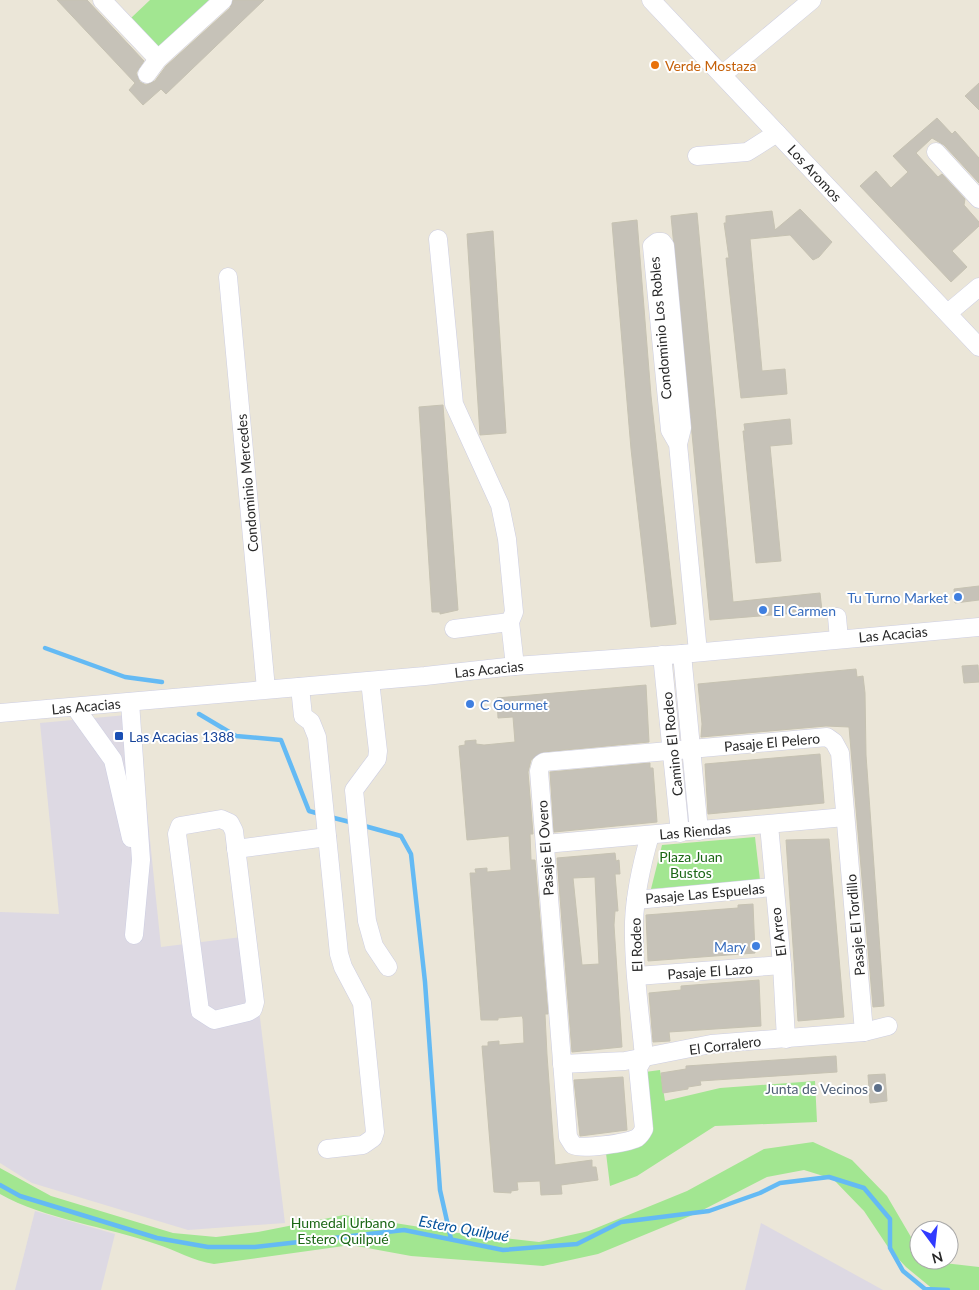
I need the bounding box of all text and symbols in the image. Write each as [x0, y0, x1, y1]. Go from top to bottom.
place label: Verde Mostaza [665, 57, 757, 74]
marker: Verde Mostaza [649, 59, 661, 71]
street label: Los Aromos [784, 141, 846, 205]
street label: Condominio Los Robles [645, 256, 675, 400]
street label: Condominio Mercedes [232, 413, 262, 553]
place label: Tu Turno Market [847, 589, 948, 606]
marker: Tu Turno Market [952, 591, 964, 603]
place label: El Carmen [773, 602, 836, 619]
marker: El Carmen [757, 604, 769, 616]
street label: Las Acacias [858, 623, 928, 645]
street label: Las Acacias [454, 657, 524, 681]
street label: Camino El Rodeo [658, 691, 686, 797]
street label: Las Acacias [51, 695, 121, 717]
place label: C Gourmet [480, 696, 548, 713]
marker: C Gourmet [464, 698, 476, 710]
place label: Las Acacias 1388 [129, 728, 234, 745]
street label: Pasaje El Pelero [723, 729, 821, 755]
marker: Las Acacias 1388 [113, 730, 125, 742]
street label: Pasaje El Overo [533, 800, 557, 896]
street label: Las Riendas [658, 819, 732, 843]
park label: Plaza Juan Bustos [659, 848, 723, 881]
street label: Pasaje El Tordillo [842, 873, 868, 977]
street label: Pasaje Las Espuelas [645, 879, 765, 907]
street label: El Arreo [767, 907, 789, 957]
street label: El Rodeo [627, 917, 645, 972]
place label: Mary [714, 938, 747, 955]
marker: Mary [750, 940, 762, 952]
street label: Pasaje El Lazo [667, 960, 753, 982]
street label: El Corralero [688, 1032, 762, 1058]
place label: Junta de Vecinos [765, 1080, 868, 1097]
marker: Junta de Vecinos [872, 1082, 884, 1094]
water label: Estero Quilpué [417, 1211, 511, 1245]
park label: Humedal Urbano Estero Quilpué [291, 1214, 395, 1247]
north arrow [909, 1220, 959, 1270]
text: N [930, 1248, 945, 1268]

